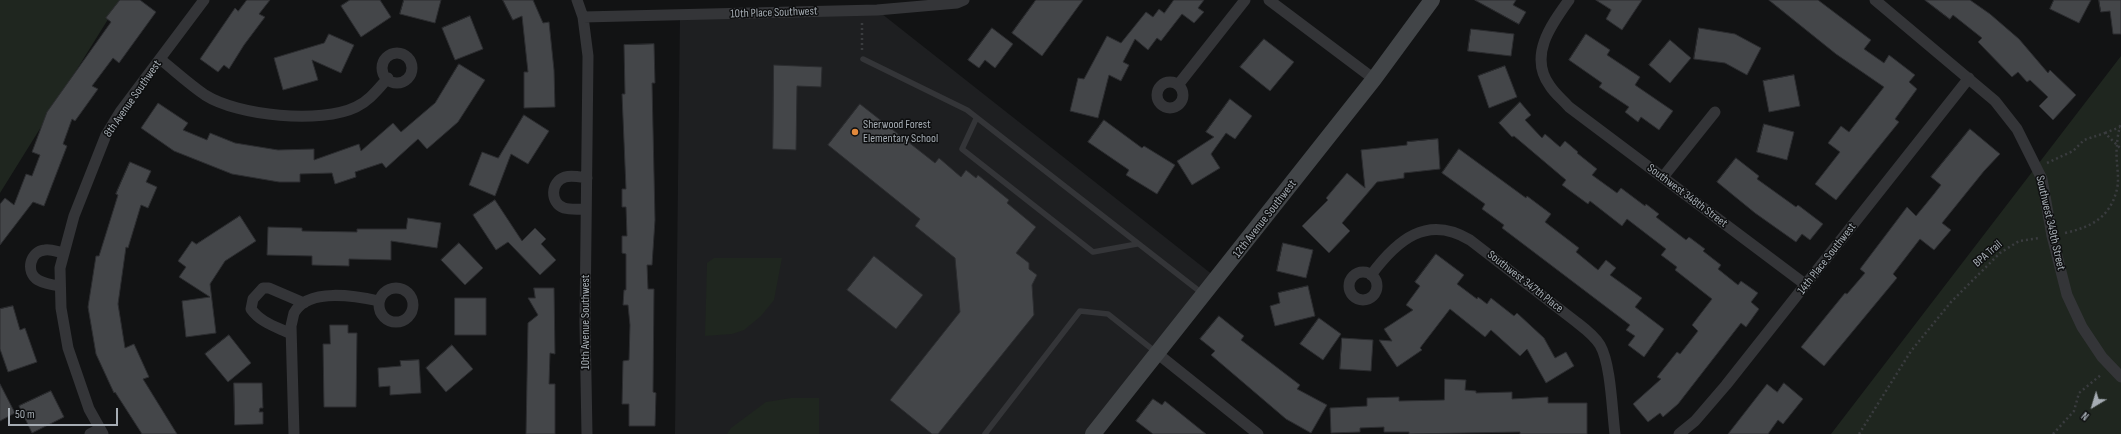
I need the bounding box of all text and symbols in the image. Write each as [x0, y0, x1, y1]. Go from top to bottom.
street label: 10th Place Southwest [730, 4, 818, 22]
street label: 8th Avenue Southwest [101, 58, 165, 140]
place label: Sherwood Forest Elementary School [863, 118, 938, 146]
marker: Sherwood Forest Elementary School [850, 127, 860, 137]
street label: Southwest 348th Street [1644, 161, 1730, 231]
street label: Southwest 349th Street [2032, 174, 2068, 272]
street label: 12th Avenue Southwest [1230, 177, 1300, 261]
street label: 14th Place Southwest [1795, 220, 1859, 298]
street label: BPA Trail [1971, 238, 2005, 270]
street label: Southwest 347th Place [1484, 248, 1566, 316]
street label: 10th Avenue Southwest [579, 275, 593, 369]
north arrow [2073, 386, 2113, 426]
scale bar [10, 400, 120, 426]
text: 50 m [15, 407, 35, 422]
text: N [2079, 409, 2092, 423]

